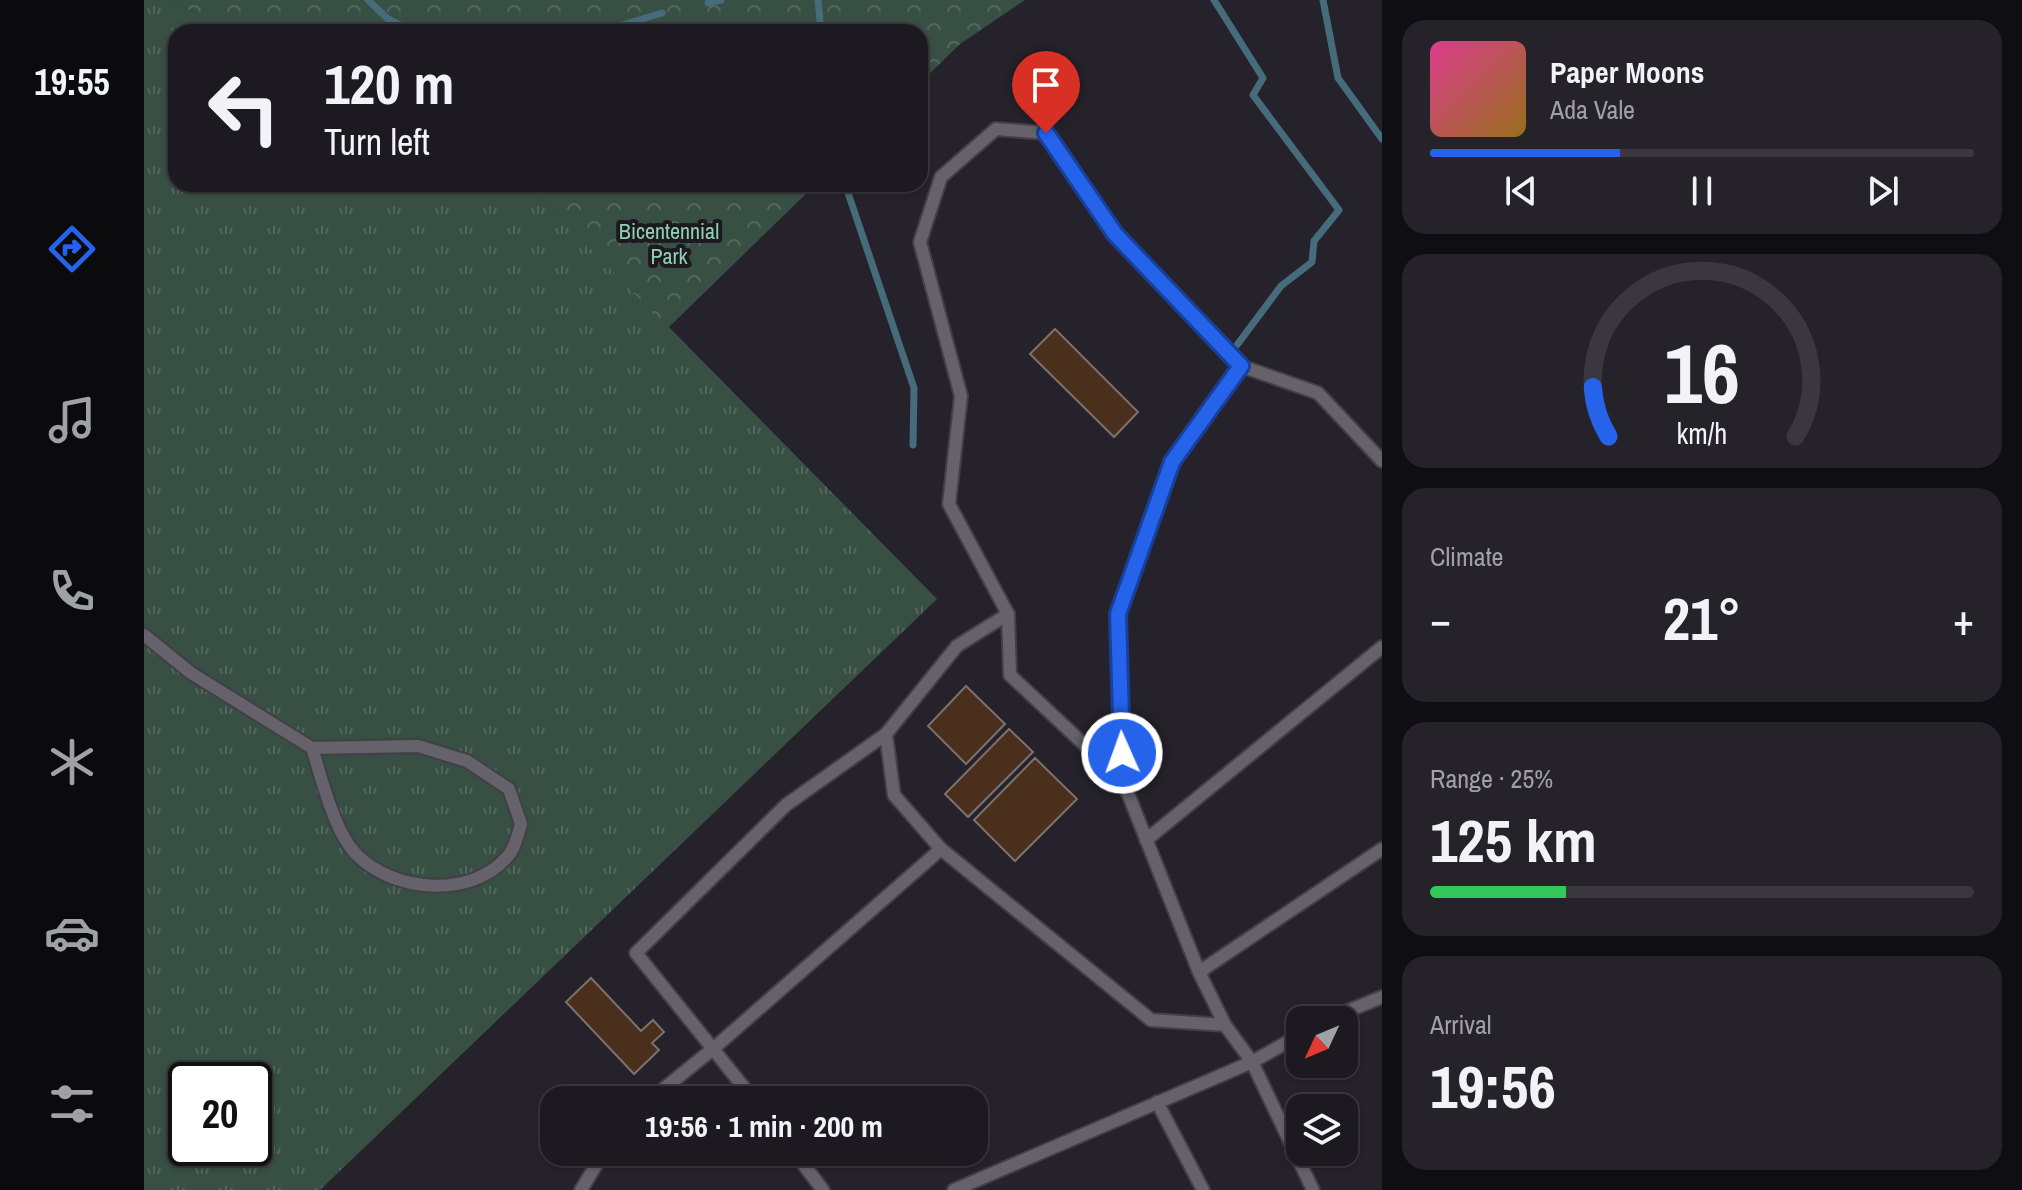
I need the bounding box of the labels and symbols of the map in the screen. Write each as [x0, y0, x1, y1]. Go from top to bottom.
pin [1012, 51, 1080, 133]
park label: Bicentennial Park [619, 216, 719, 271]
position arrow [1080, 711, 1164, 795]
north arrow [1286, 1006, 1358, 1078]
speed limit sign: 20 [168, 1062, 272, 1166]

